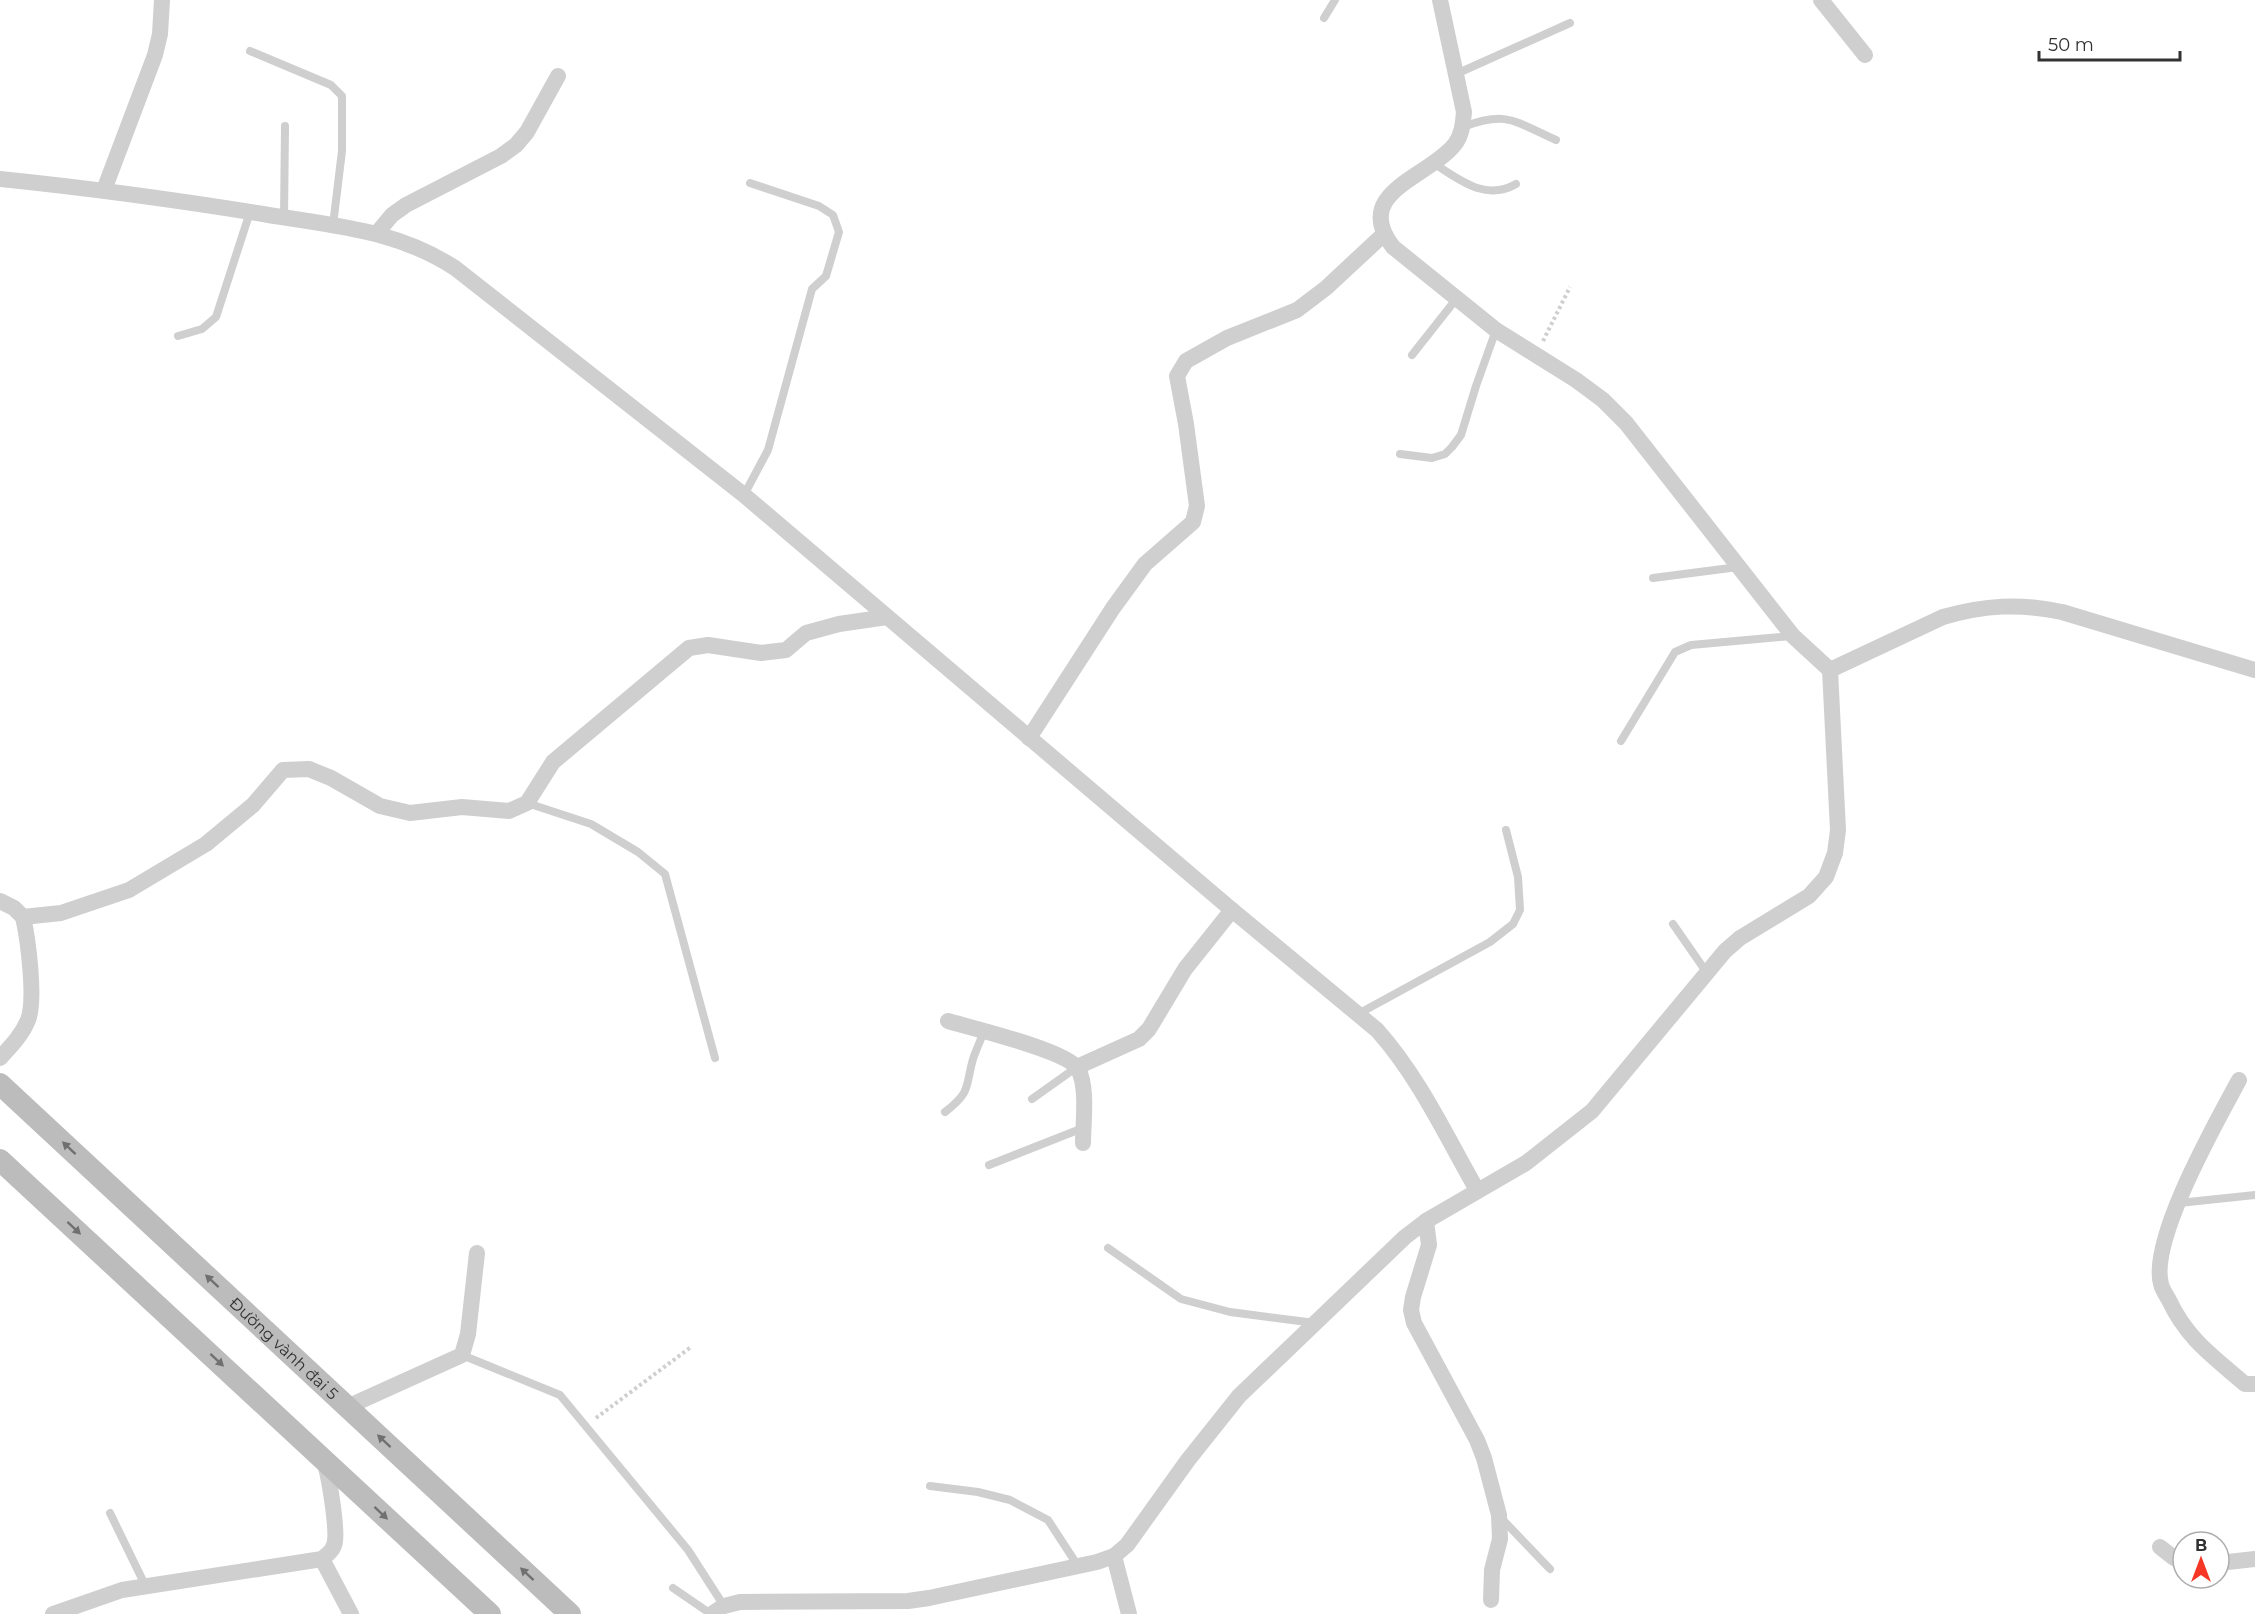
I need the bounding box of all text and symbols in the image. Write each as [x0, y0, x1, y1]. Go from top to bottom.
scale bar [2039, 24, 2180, 62]
text: 50 m [2048, 34, 2094, 56]
one-way arrow [63, 1142, 77, 1156]
one-way arrow [66, 1221, 81, 1235]
one-way arrow [205, 1274, 220, 1288]
street label: Đường vành đai 5 [226, 1293, 342, 1404]
one-way arrow [209, 1353, 223, 1367]
one-way arrow [377, 1434, 392, 1448]
one-way arrow [374, 1506, 389, 1520]
north arrow [2171, 1530, 2231, 1590]
text: B [2195, 1536, 2207, 1555]
one-way arrow [520, 1567, 535, 1581]

